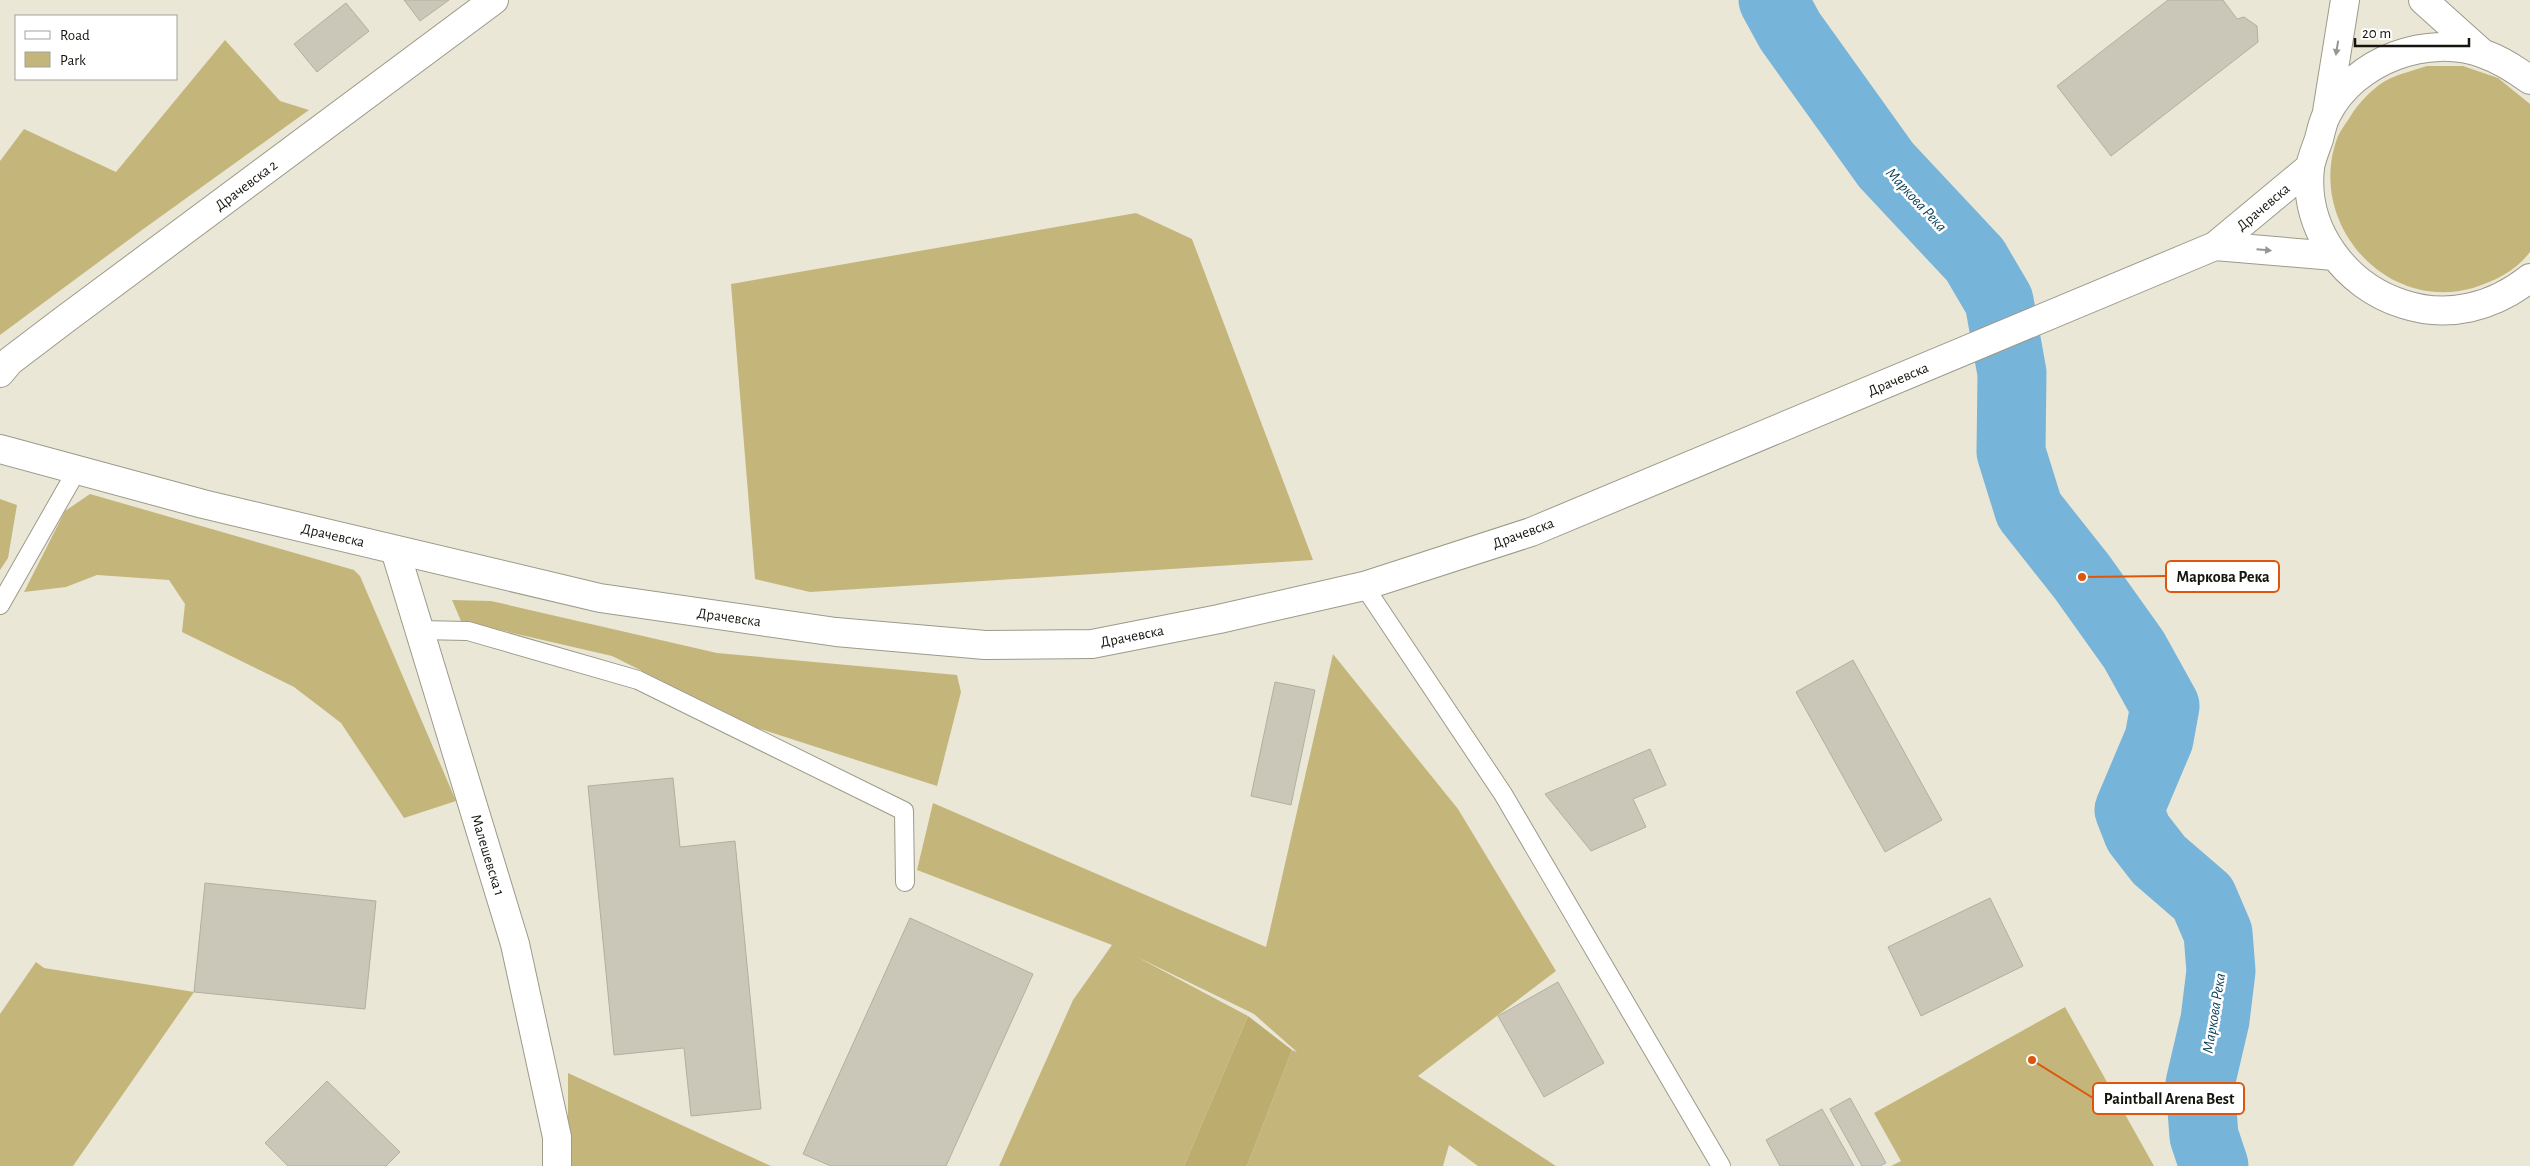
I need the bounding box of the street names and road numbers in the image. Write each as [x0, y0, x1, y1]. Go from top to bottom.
street label: Драчевска 2 [212, 157, 280, 214]
street label: Драчевска [2234, 181, 2293, 234]
street label: Драчевска [1866, 360, 1931, 399]
street label: Драчевска [1490, 515, 1556, 552]
street label: Драчевска [300, 521, 366, 550]
street label: Драчевска [696, 606, 762, 629]
street label: Драчевска [1099, 623, 1165, 650]
street label: Малешевска 1 [468, 813, 507, 898]

